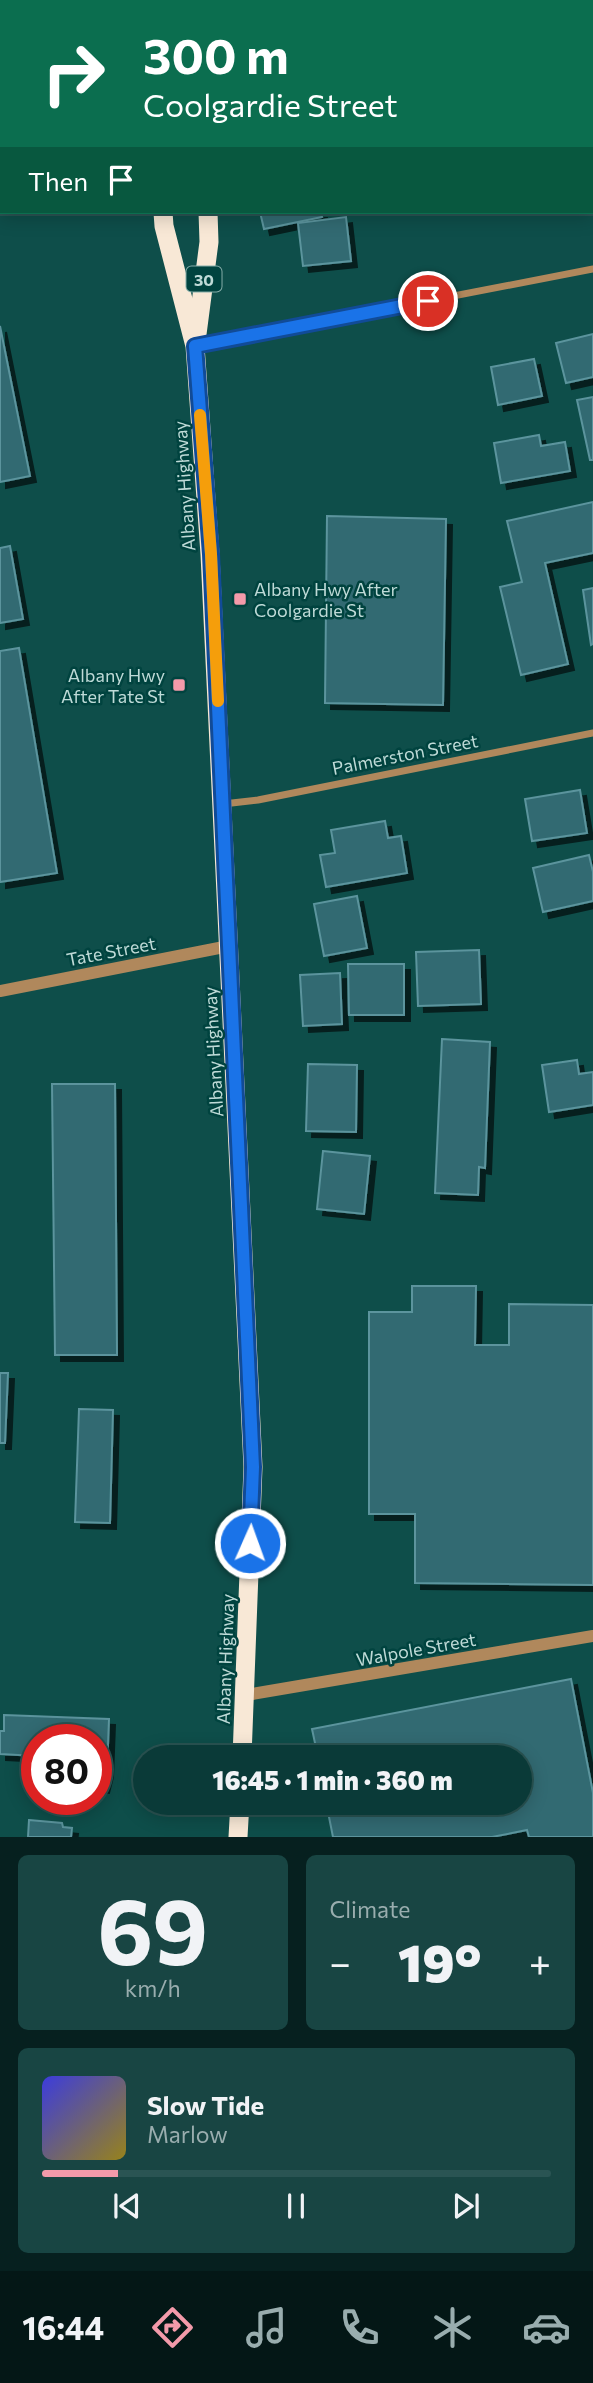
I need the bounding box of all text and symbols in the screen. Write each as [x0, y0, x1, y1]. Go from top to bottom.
text: 300 m [143, 24, 289, 84]
icon: right [28, 28, 119, 119]
text: Coolgardie Street [143, 84, 398, 124]
icon: arrive [102, 161, 140, 199]
text: Then [28, 165, 88, 196]
road number: 30 [186, 266, 222, 292]
pin [398, 271, 458, 331]
icon: arrive [409, 282, 447, 320]
street label: Albany Highway [168, 420, 200, 552]
place label: Albany Hwy After Coolgardie St [254, 578, 398, 621]
marker: Albany Hwy After Coolgardie St [232, 591, 248, 607]
place label: Albany Hwy After Tate St [61, 664, 165, 707]
marker: Albany Hwy After Tate St [171, 677, 187, 693]
street label: Palmerston Street [330, 729, 480, 779]
street label: Tate Street [64, 932, 158, 970]
street label: Albany Highway [199, 986, 227, 1118]
position arrow [213, 1506, 287, 1580]
street label: Albany Highway [212, 1593, 238, 1725]
street label: Walpole Street [354, 1628, 478, 1670]
speed limit sign: 80 [21, 1724, 112, 1815]
text: 16:45 · 1 min · 360 m [212, 1764, 453, 1795]
text: 69 [97, 1872, 208, 1984]
text: Climate [330, 1895, 411, 1923]
text: 19° [398, 1929, 482, 1993]
text: − [330, 1938, 351, 1985]
text: + [529, 1938, 551, 1985]
text: km/h [125, 1974, 181, 2002]
text: Slow Tide [147, 2089, 264, 2120]
text: Marlow [147, 2120, 228, 2148]
icon: previous [108, 2187, 146, 2225]
icon: pause [277, 2187, 315, 2225]
icon: next [447, 2187, 485, 2225]
icon: directions [148, 2303, 197, 2352]
icon: music [242, 2303, 291, 2352]
icon: phone [335, 2303, 384, 2352]
icon: climate [428, 2303, 477, 2352]
icon: car [522, 2303, 571, 2352]
text: 16:44 [22, 2307, 104, 2347]

